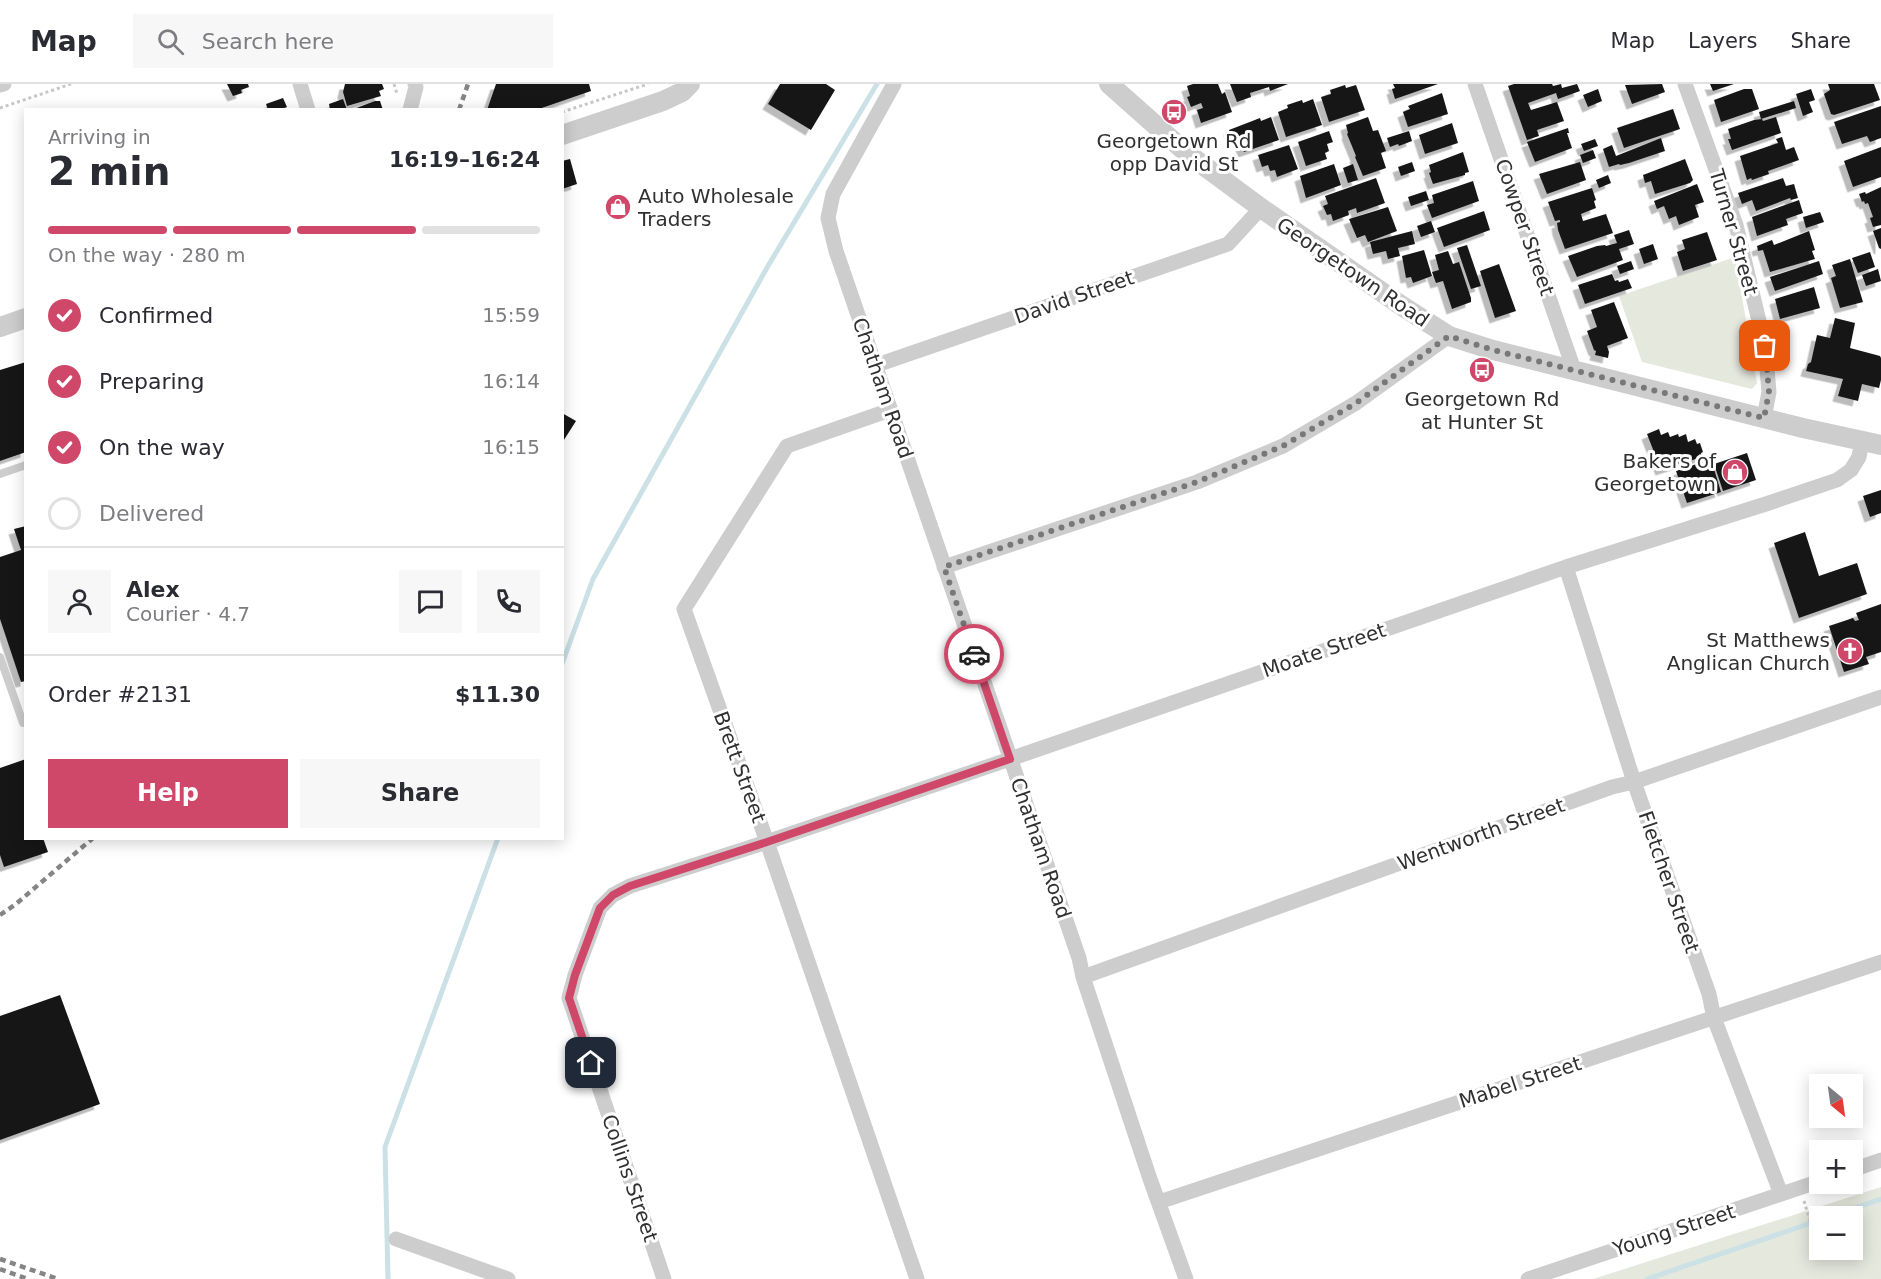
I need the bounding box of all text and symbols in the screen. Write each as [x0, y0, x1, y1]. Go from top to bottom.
search box [133, 14, 553, 68]
text: Map [30, 25, 97, 58]
icon: search [154, 25, 187, 58]
text: Search here [202, 29, 334, 54]
text: Map [1611, 29, 1655, 53]
text: Layers [1688, 29, 1757, 53]
text: Share [1790, 29, 1851, 53]
bus stop icon: Georgetown Rd opp David St [1159, 97, 1189, 127]
text: Arriving in [48, 125, 151, 149]
place label: Georgetown Rd opp David St [1097, 129, 1251, 176]
text: 16:19–16:24 [389, 147, 540, 172]
text: 2 min [48, 149, 170, 194]
street label: Cowper Street [1490, 156, 1560, 299]
street label: Turner Street [1704, 165, 1764, 298]
place label: Auto Wholesale Traders [637, 184, 794, 231]
shop icon: Auto Wholesale Traders [603, 192, 633, 222]
street label: Georgetown Road [1272, 212, 1434, 332]
text: On the way · 280 m [48, 243, 246, 267]
street label: David Street [1011, 265, 1137, 329]
icon: check [48, 299, 81, 332]
text: Confirmed [99, 303, 213, 328]
text: 15:59 [482, 303, 540, 327]
street label: Chatham Road [848, 314, 918, 462]
pin [1739, 320, 1790, 371]
icon: bag [1748, 329, 1781, 362]
bus stop icon: Georgetown Rd at Hunter St [1467, 355, 1497, 385]
icon: check [48, 365, 81, 398]
text: Preparing [99, 369, 205, 394]
text: 16:14 [482, 369, 540, 393]
place label: Georgetown Rd at Hunter St [1405, 387, 1559, 434]
icon: check [48, 431, 81, 464]
text: On the way [99, 435, 225, 460]
text: 16:15 [482, 435, 540, 459]
place label: Bakers of Georgetown [1594, 449, 1717, 496]
shop icon: Bakers of Georgetown [1720, 457, 1750, 487]
text: Delivered [99, 501, 204, 526]
button: person [48, 570, 111, 633]
button: chat [399, 570, 462, 633]
button: phone [477, 570, 540, 633]
text: Alex [126, 577, 180, 602]
text: Courier · 4.7 [126, 602, 250, 626]
street label: Moate Street [1259, 618, 1389, 682]
courier [944, 624, 1004, 684]
place label: St Matthews Anglican Church [1667, 628, 1830, 675]
church icon: St Matthews Anglican Church [1835, 636, 1865, 666]
icon: car [958, 638, 991, 671]
text: Order #2131 [48, 682, 192, 707]
text: $11.30 [455, 682, 540, 707]
street label: Brett Street [709, 708, 771, 826]
button: Help [48, 759, 288, 828]
button: Share [300, 759, 540, 828]
street label: Chatham Road [1006, 774, 1076, 922]
street label: Wentworth Street [1394, 793, 1568, 875]
street label: Fletcher Street [1633, 808, 1705, 956]
pin [565, 1037, 616, 1088]
icon: home [574, 1046, 607, 1079]
street label: Mabel Street [1456, 1051, 1584, 1113]
north arrow [1809, 1074, 1863, 1128]
map controls [1809, 1074, 1863, 1260]
street label: Collins Street [597, 1111, 663, 1245]
button: + [1809, 1140, 1863, 1194]
street label: Young Street [1609, 1199, 1738, 1261]
button: − [1809, 1206, 1863, 1260]

